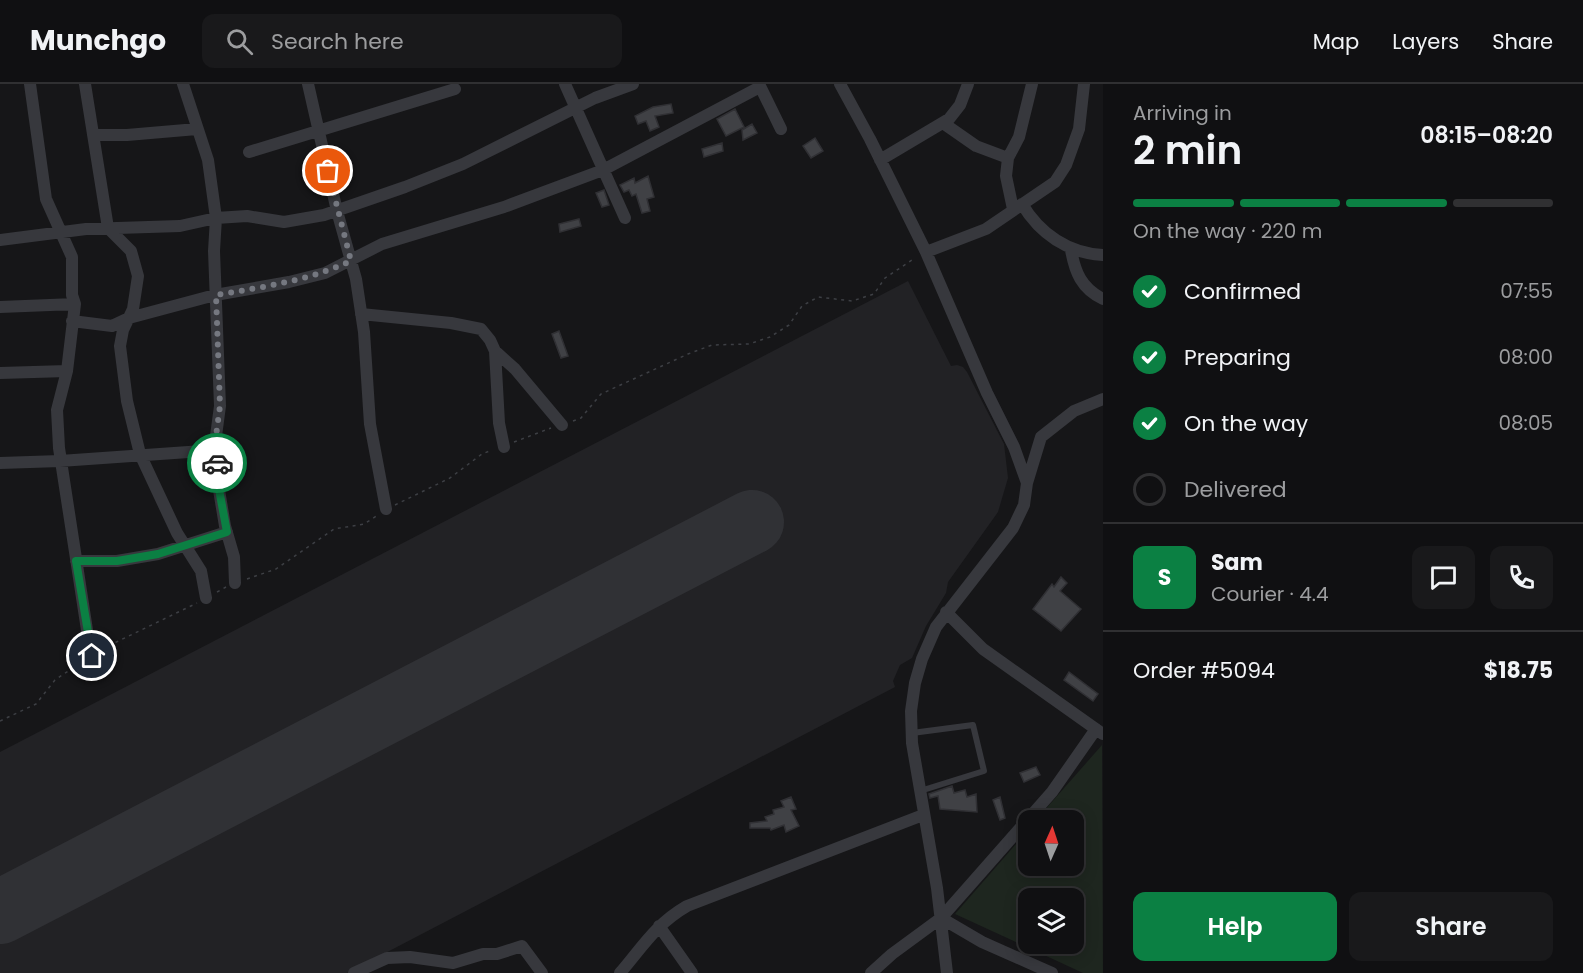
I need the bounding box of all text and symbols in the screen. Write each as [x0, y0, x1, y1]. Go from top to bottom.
search box [202, 14, 622, 68]
text: Munchgo [30, 21, 166, 60]
icon: search [223, 25, 256, 58]
text: Search here [271, 26, 404, 57]
text: Map [1313, 27, 1359, 56]
text: Layers [1392, 27, 1459, 56]
text: Share [1492, 27, 1553, 56]
text: Arriving in [1133, 99, 1232, 127]
text: 08:15–08:20 [1420, 120, 1553, 151]
text: 2 min [1133, 123, 1242, 178]
pin [302, 145, 353, 196]
icon: bag [311, 154, 344, 187]
text: On the way · 220 m [1133, 217, 1322, 245]
icon: check [1133, 275, 1166, 308]
text: Confirmed [1184, 276, 1301, 307]
text: 07:55 [1500, 277, 1553, 305]
icon: check [1133, 341, 1166, 374]
text: Preparing [1184, 342, 1291, 373]
text: 08:00 [1498, 343, 1553, 371]
icon: check [1133, 407, 1166, 440]
text: On the way [1184, 408, 1308, 439]
text: 08:05 [1498, 409, 1553, 437]
courier [187, 433, 247, 493]
icon: car [201, 447, 234, 480]
text: Delivered [1184, 474, 1287, 505]
button: chat [1412, 546, 1475, 609]
button: phone [1490, 546, 1553, 609]
text: Sam [1211, 547, 1263, 578]
text: S [1158, 562, 1171, 593]
text: Courier · 4.4 [1211, 580, 1329, 608]
pin [66, 630, 117, 681]
icon: home [75, 639, 108, 672]
text: Order #5094 [1133, 655, 1275, 686]
text: $18.75 [1484, 655, 1553, 686]
north arrow [1018, 810, 1084, 876]
map controls [1018, 810, 1084, 954]
button: layers [1018, 888, 1084, 954]
button: Help [1133, 892, 1337, 961]
button: Share [1349, 892, 1553, 961]

